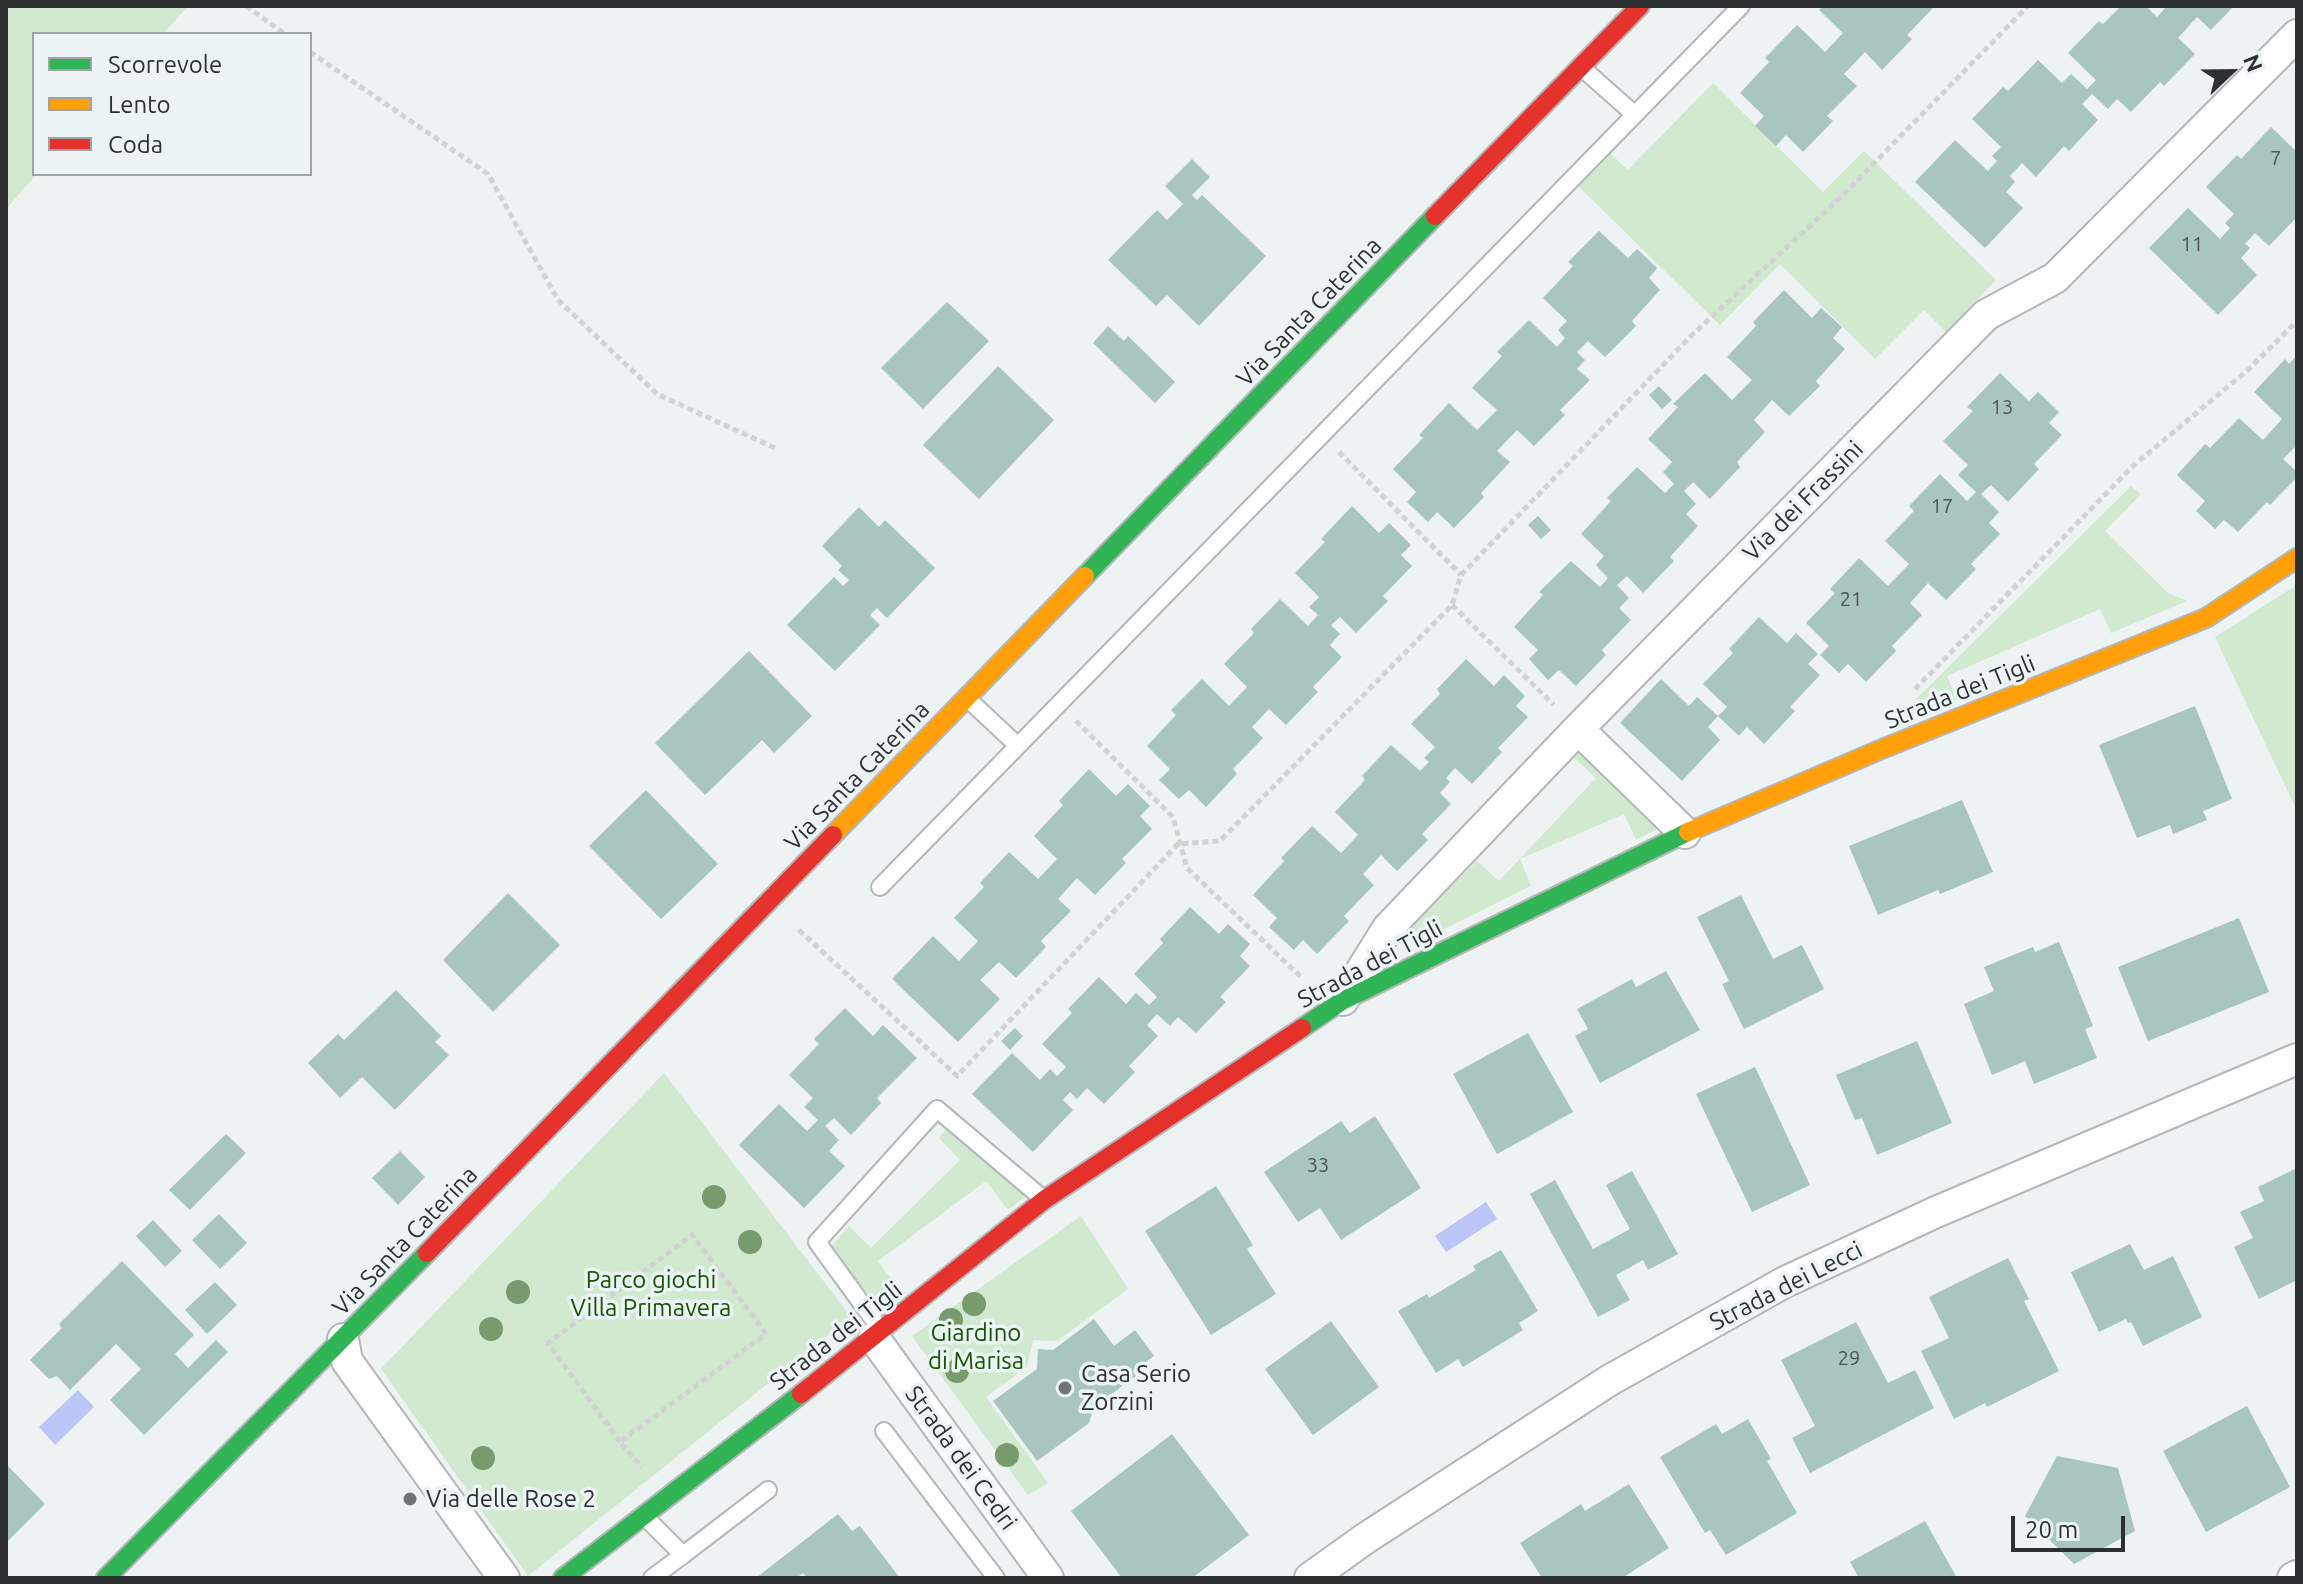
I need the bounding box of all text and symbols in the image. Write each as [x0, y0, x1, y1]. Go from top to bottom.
legend [32, 32, 312, 176]
north arrow [2191, 32, 2271, 112]
text: Scorrevole [108, 51, 222, 78]
text: N [2239, 51, 2268, 75]
text: Lento [108, 91, 171, 118]
text: Coda [108, 131, 163, 158]
house number: 7 [2270, 146, 2282, 170]
street label: Via Santa Caterina [1230, 231, 1388, 393]
house number: 11 [2181, 232, 2203, 256]
house number: 13 [1991, 395, 2013, 419]
street label: Via dei Frassini [1737, 435, 1869, 567]
house number: 17 [1931, 494, 1953, 518]
house number: 21 [1840, 587, 1862, 611]
street label: Strada dei Tigli [1881, 649, 2039, 735]
street label: Via Santa Caterina [778, 695, 936, 857]
street label: Strada dei Tigli [1293, 914, 1447, 1014]
house number: 33 [1307, 1153, 1329, 1177]
street label: Via Santa Caterina [326, 1160, 484, 1322]
street label: Strada dei Lecci [1705, 1235, 1867, 1337]
park label: Parco giochi Villa Primavera [571, 1266, 731, 1322]
street label: Strada dei Tigli [764, 1276, 908, 1396]
park label: Giardino di Marisa [928, 1319, 1024, 1375]
house number: 29 [1838, 1346, 1860, 1370]
place label: Casa Serio Zorzini [1081, 1360, 1191, 1416]
marker: Casa Serio Zorzini [1056, 1379, 1074, 1397]
street label: Strada dei Cedri [899, 1380, 1023, 1536]
place label: Via delle Rose 2 [426, 1485, 596, 1513]
marker: Via delle Rose 2 [401, 1490, 419, 1508]
scale bar [2015, 1500, 2129, 1550]
text: 20 m [2025, 1516, 2078, 1543]

